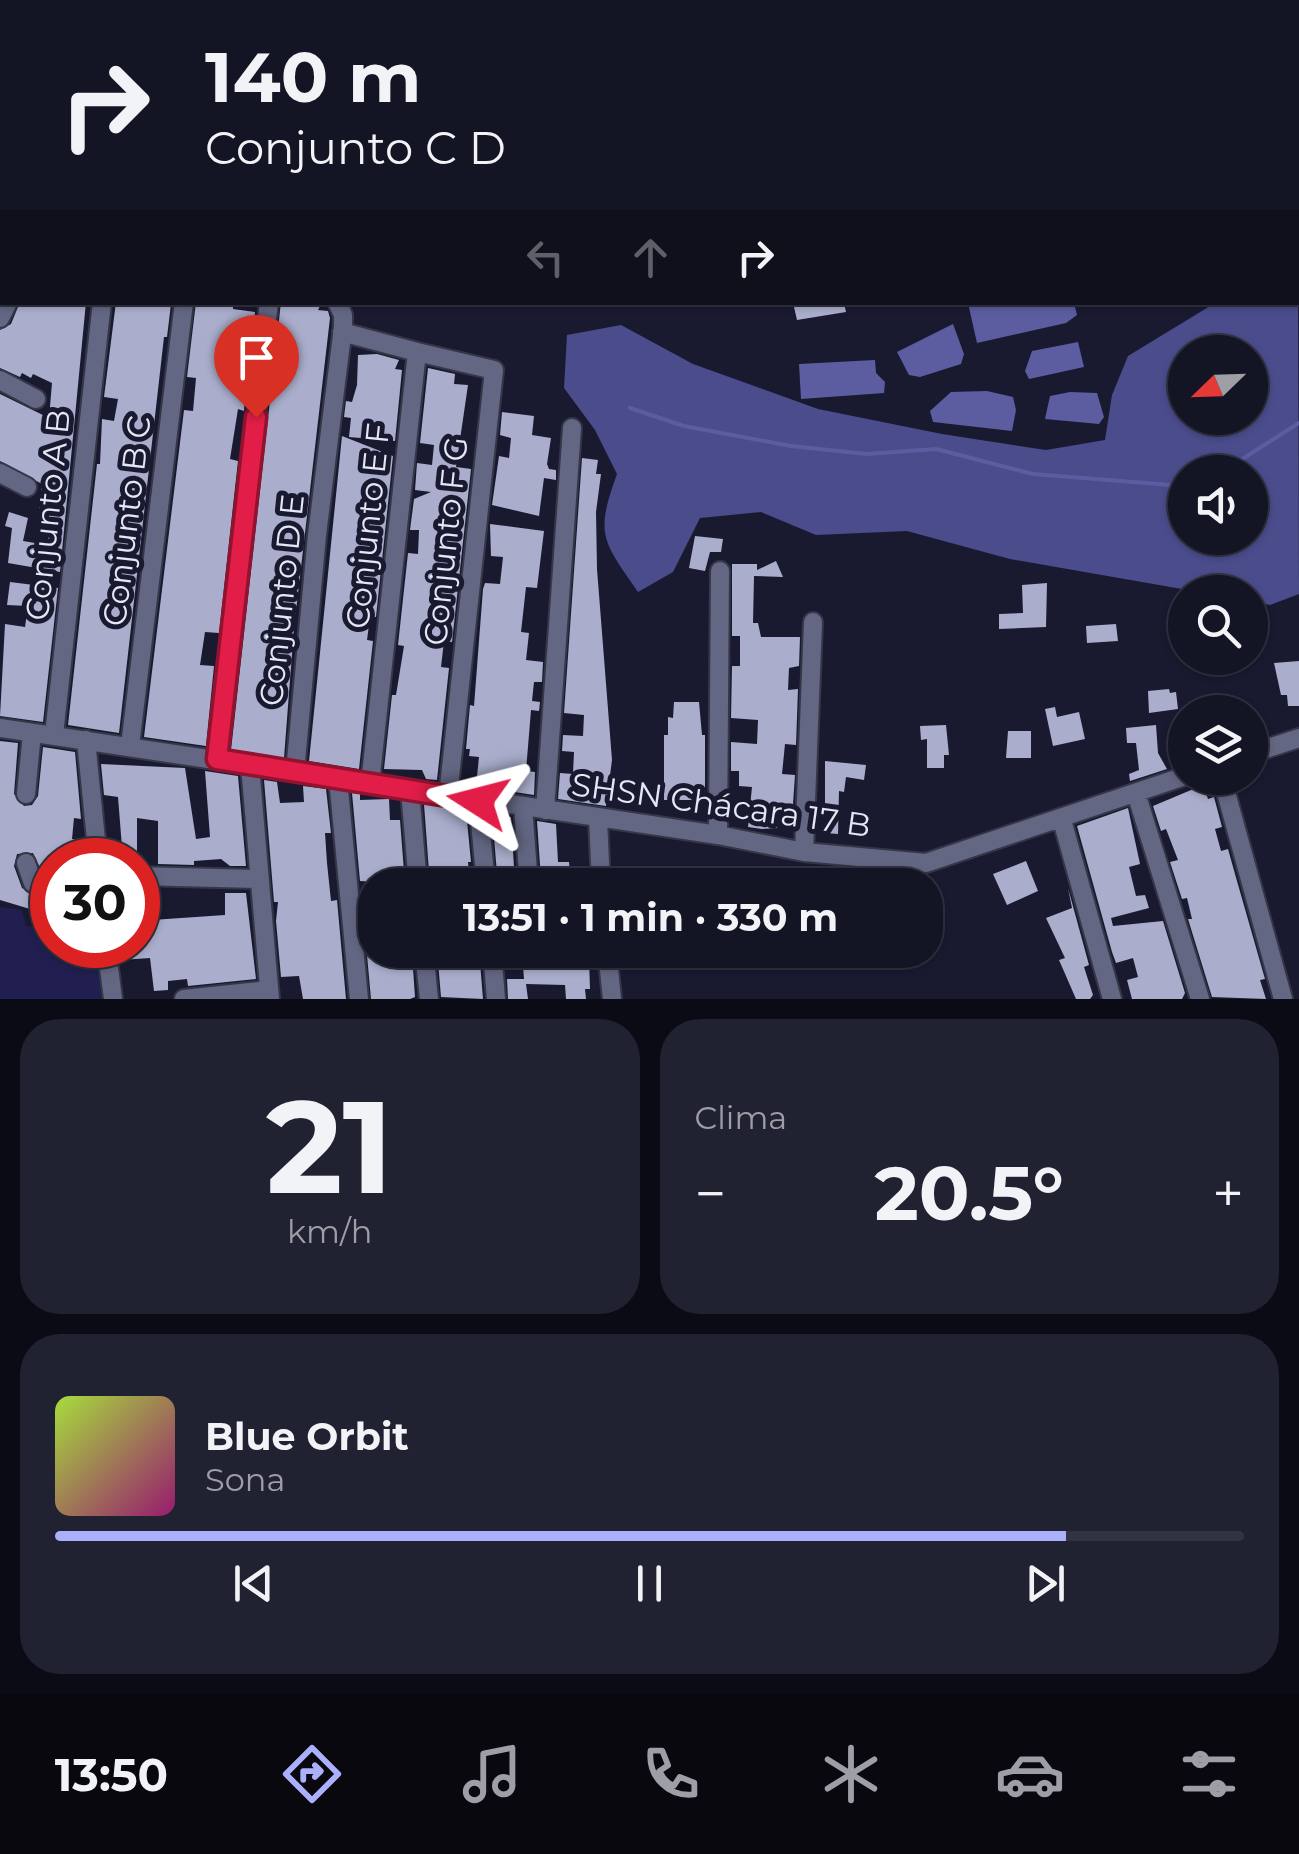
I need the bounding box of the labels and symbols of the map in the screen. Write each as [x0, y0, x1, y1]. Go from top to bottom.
pin [214, 315, 299, 418]
north arrow [1168, 335, 1268, 435]
street label: Conjunto A B [17, 408, 78, 622]
street label: Conjunto B C [94, 414, 159, 628]
street label: Conjunto E F [337, 421, 398, 631]
street label: Conjunto F G [415, 435, 476, 647]
street label: Conjunto D E [251, 492, 312, 708]
position arrow [426, 749, 530, 853]
street label: SHSN Chácara 17 B [569, 764, 873, 845]
speed limit sign: 30 [30, 838, 160, 968]

